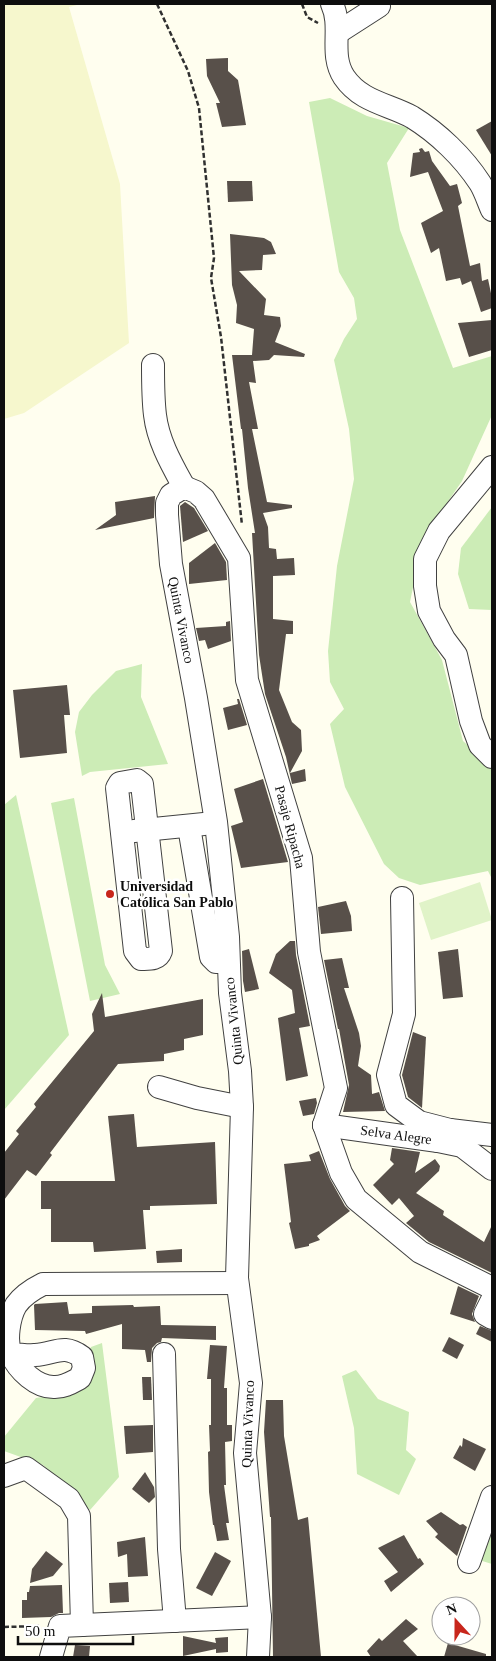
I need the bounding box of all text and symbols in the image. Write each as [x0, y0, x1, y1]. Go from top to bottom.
street label: Quinta Vivanco [165, 575, 197, 665]
street label: Pasaje Ripacha [272, 784, 308, 871]
place label: Universidad Católica San Pablo [120, 879, 234, 910]
marker: Universidad Católica San Pablo [104, 888, 116, 900]
street label: Quinta Vivanco [222, 976, 246, 1066]
street label: Selva Alegre [359, 1123, 433, 1147]
street label: Quinta Vivanco [239, 1380, 257, 1468]
north arrow [431, 1596, 481, 1646]
text: N [444, 1601, 459, 1618]
scale bar [18, 1614, 132, 1646]
text: 50 m [25, 1623, 56, 1639]

